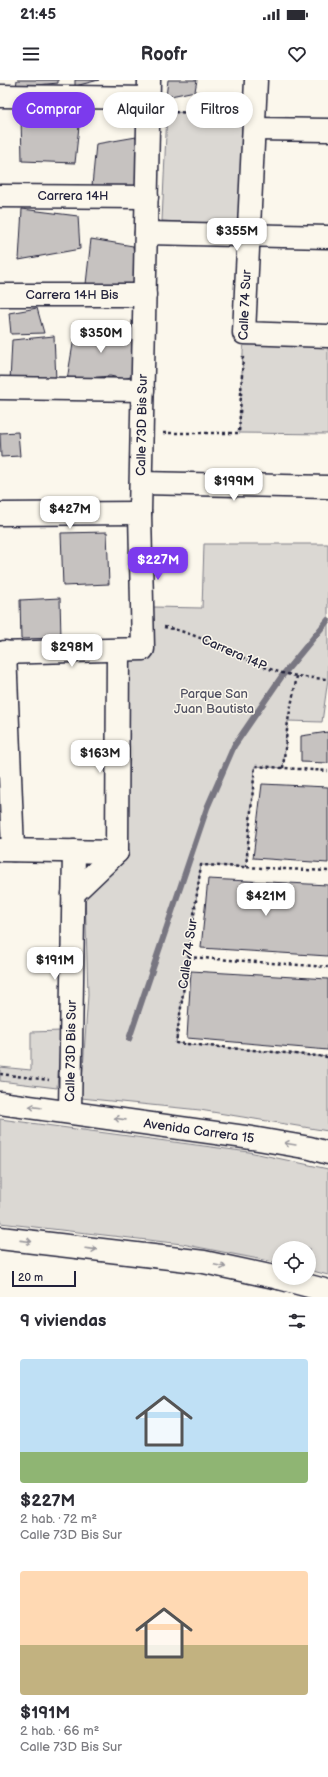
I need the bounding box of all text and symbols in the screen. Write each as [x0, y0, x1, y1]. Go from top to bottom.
text: 21:45 [20, 5, 56, 24]
icon: menu [20, 43, 42, 65]
icon: heart [286, 43, 308, 65]
text: Roofr [141, 44, 187, 65]
chip: Comprar [12, 92, 95, 128]
chip: Alquilar [103, 92, 178, 128]
chip: Filtros [186, 92, 253, 128]
street label: Carrera 14H [37, 188, 109, 204]
pin: $355M [209, 218, 265, 252]
text: $355M [216, 223, 258, 239]
street label: Calle 74 Sur [235, 269, 255, 341]
street label: Carrera 14H Bis [25, 287, 119, 303]
pin: $350M [73, 320, 129, 354]
text: $350M [80, 325, 122, 341]
street label: Calle 73D Bis Sur [133, 374, 151, 476]
pin: $199M [206, 468, 262, 502]
text: $199M [214, 473, 254, 489]
pin: $427M [42, 496, 98, 530]
text: $427M [49, 501, 91, 517]
pin: $227M [130, 547, 186, 581]
text: $227M [137, 552, 179, 568]
street label: Carrera 14P [199, 631, 269, 675]
pin: $298M [44, 634, 100, 668]
text: $298M [51, 639, 94, 655]
park label: Parque San Juan Bautista [174, 686, 254, 717]
pin: $163M [72, 740, 128, 774]
text: $163M [80, 745, 120, 761]
pin: $421M [238, 883, 294, 917]
text: $421M [246, 888, 286, 904]
street label: Calle 74 Sur [175, 918, 201, 990]
pin: $191M [27, 947, 83, 981]
text: $191M [36, 952, 74, 968]
street label: Calle 73D Bis Sur [62, 1000, 80, 1102]
one-way arrow [29, 1103, 42, 1111]
one-way arrow [114, 1115, 127, 1123]
street label: Avenida Carrera 15 [143, 1115, 255, 1147]
one-way arrow [284, 1140, 297, 1148]
one-way arrow [19, 1237, 32, 1245]
map controls [272, 1241, 316, 1285]
button: locate [272, 1241, 316, 1285]
one-way arrow [84, 1245, 97, 1252]
one-way arrow [213, 1262, 226, 1270]
scale bar [12, 1269, 76, 1288]
text: 20 m [18, 1271, 43, 1284]
icon: filters [286, 1310, 308, 1332]
text: 9 viviendas [20, 1311, 106, 1331]
icon: home [128, 1385, 200, 1457]
text: $227M [20, 1491, 75, 1511]
text: 2 hab. · 72 m² [20, 1511, 97, 1527]
text: Calle 73D Bis Sur [20, 1527, 122, 1543]
icon: home [128, 1597, 200, 1669]
text: $191M [20, 1703, 70, 1723]
text: 2 hab. · 66 m² [20, 1723, 99, 1739]
text: Calle 73D Bis Sur [20, 1739, 122, 1755]

